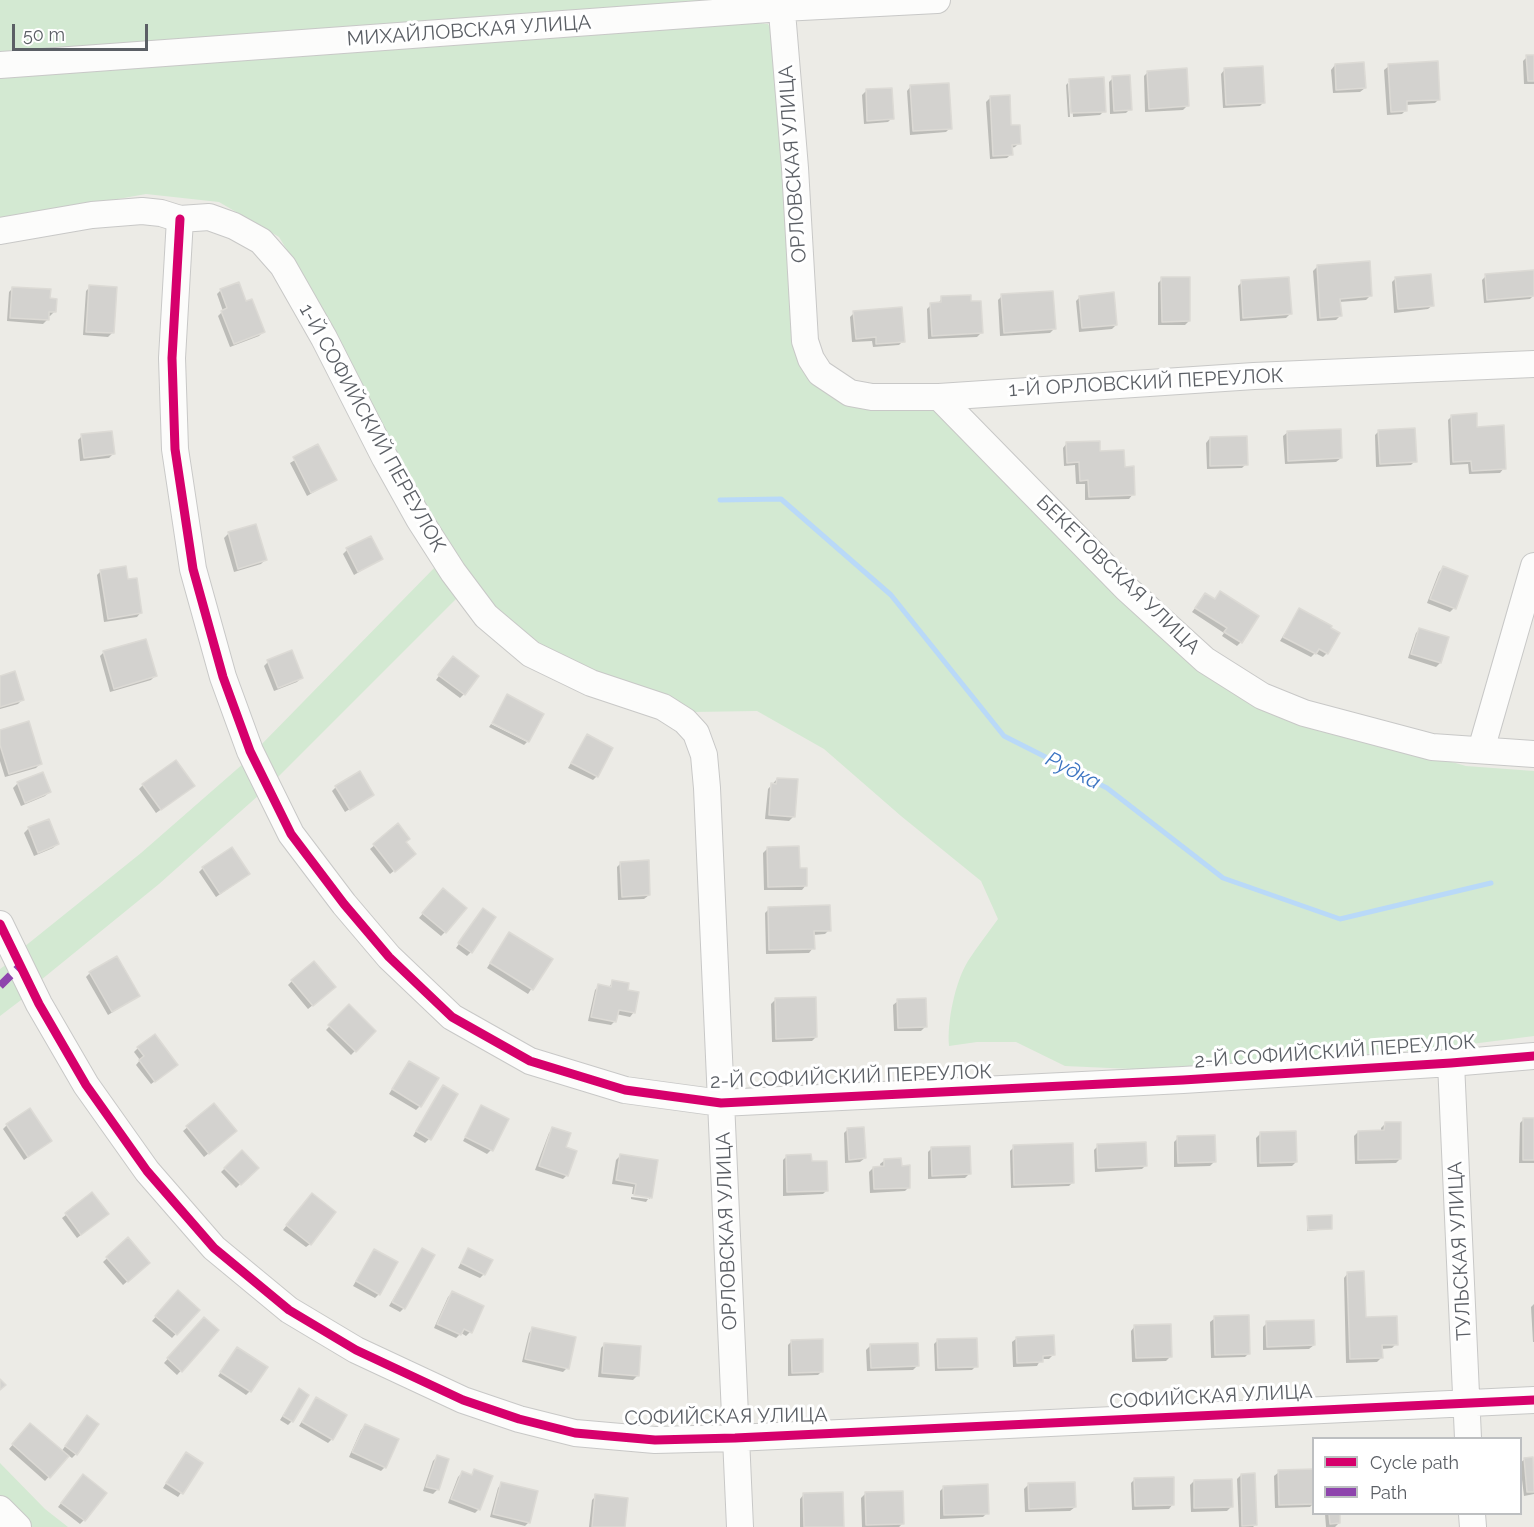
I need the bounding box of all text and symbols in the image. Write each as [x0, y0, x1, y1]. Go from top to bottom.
street label: МИХАЙЛОВСКАЯ УЛИЦА [346, 10, 592, 52]
scale bar [15, 12, 152, 50]
text: 50 m [23, 24, 65, 45]
street label: ОРЛОВСКАЯ УЛИЦА [774, 64, 812, 264]
street label: 1-Й СОФИЙСКИЙ ПЕРЕУЛОК [294, 300, 450, 556]
street label: 1-Й ОРЛОВСКИЙ ПЕРЕУЛОК [1008, 364, 1284, 402]
street label: БЕКЕТОВСКАЯ УЛИЦА [1031, 491, 1205, 659]
water label: Рудка [1041, 747, 1105, 795]
street label: 2-Й СОФИЙСКИЙ ПЕРЕУЛОК [1194, 1030, 1476, 1074]
street label: 2-Й СОФИЙСКИЙ ПЕРЕУЛОК [710, 1060, 992, 1094]
street label: ОРЛОВСКАЯ УЛИЦА [712, 1131, 742, 1331]
street label: ТУЛЬСКАЯ УЛИЦА [1443, 1161, 1477, 1341]
street label: СОФИЙСКАЯ УЛИЦА [1109, 1380, 1313, 1414]
street label: СОФИЙСКАЯ УЛИЦА [624, 1403, 828, 1431]
legend [1312, 1437, 1522, 1515]
text: Cycle path [1370, 1452, 1459, 1473]
text: Path [1370, 1482, 1407, 1503]

